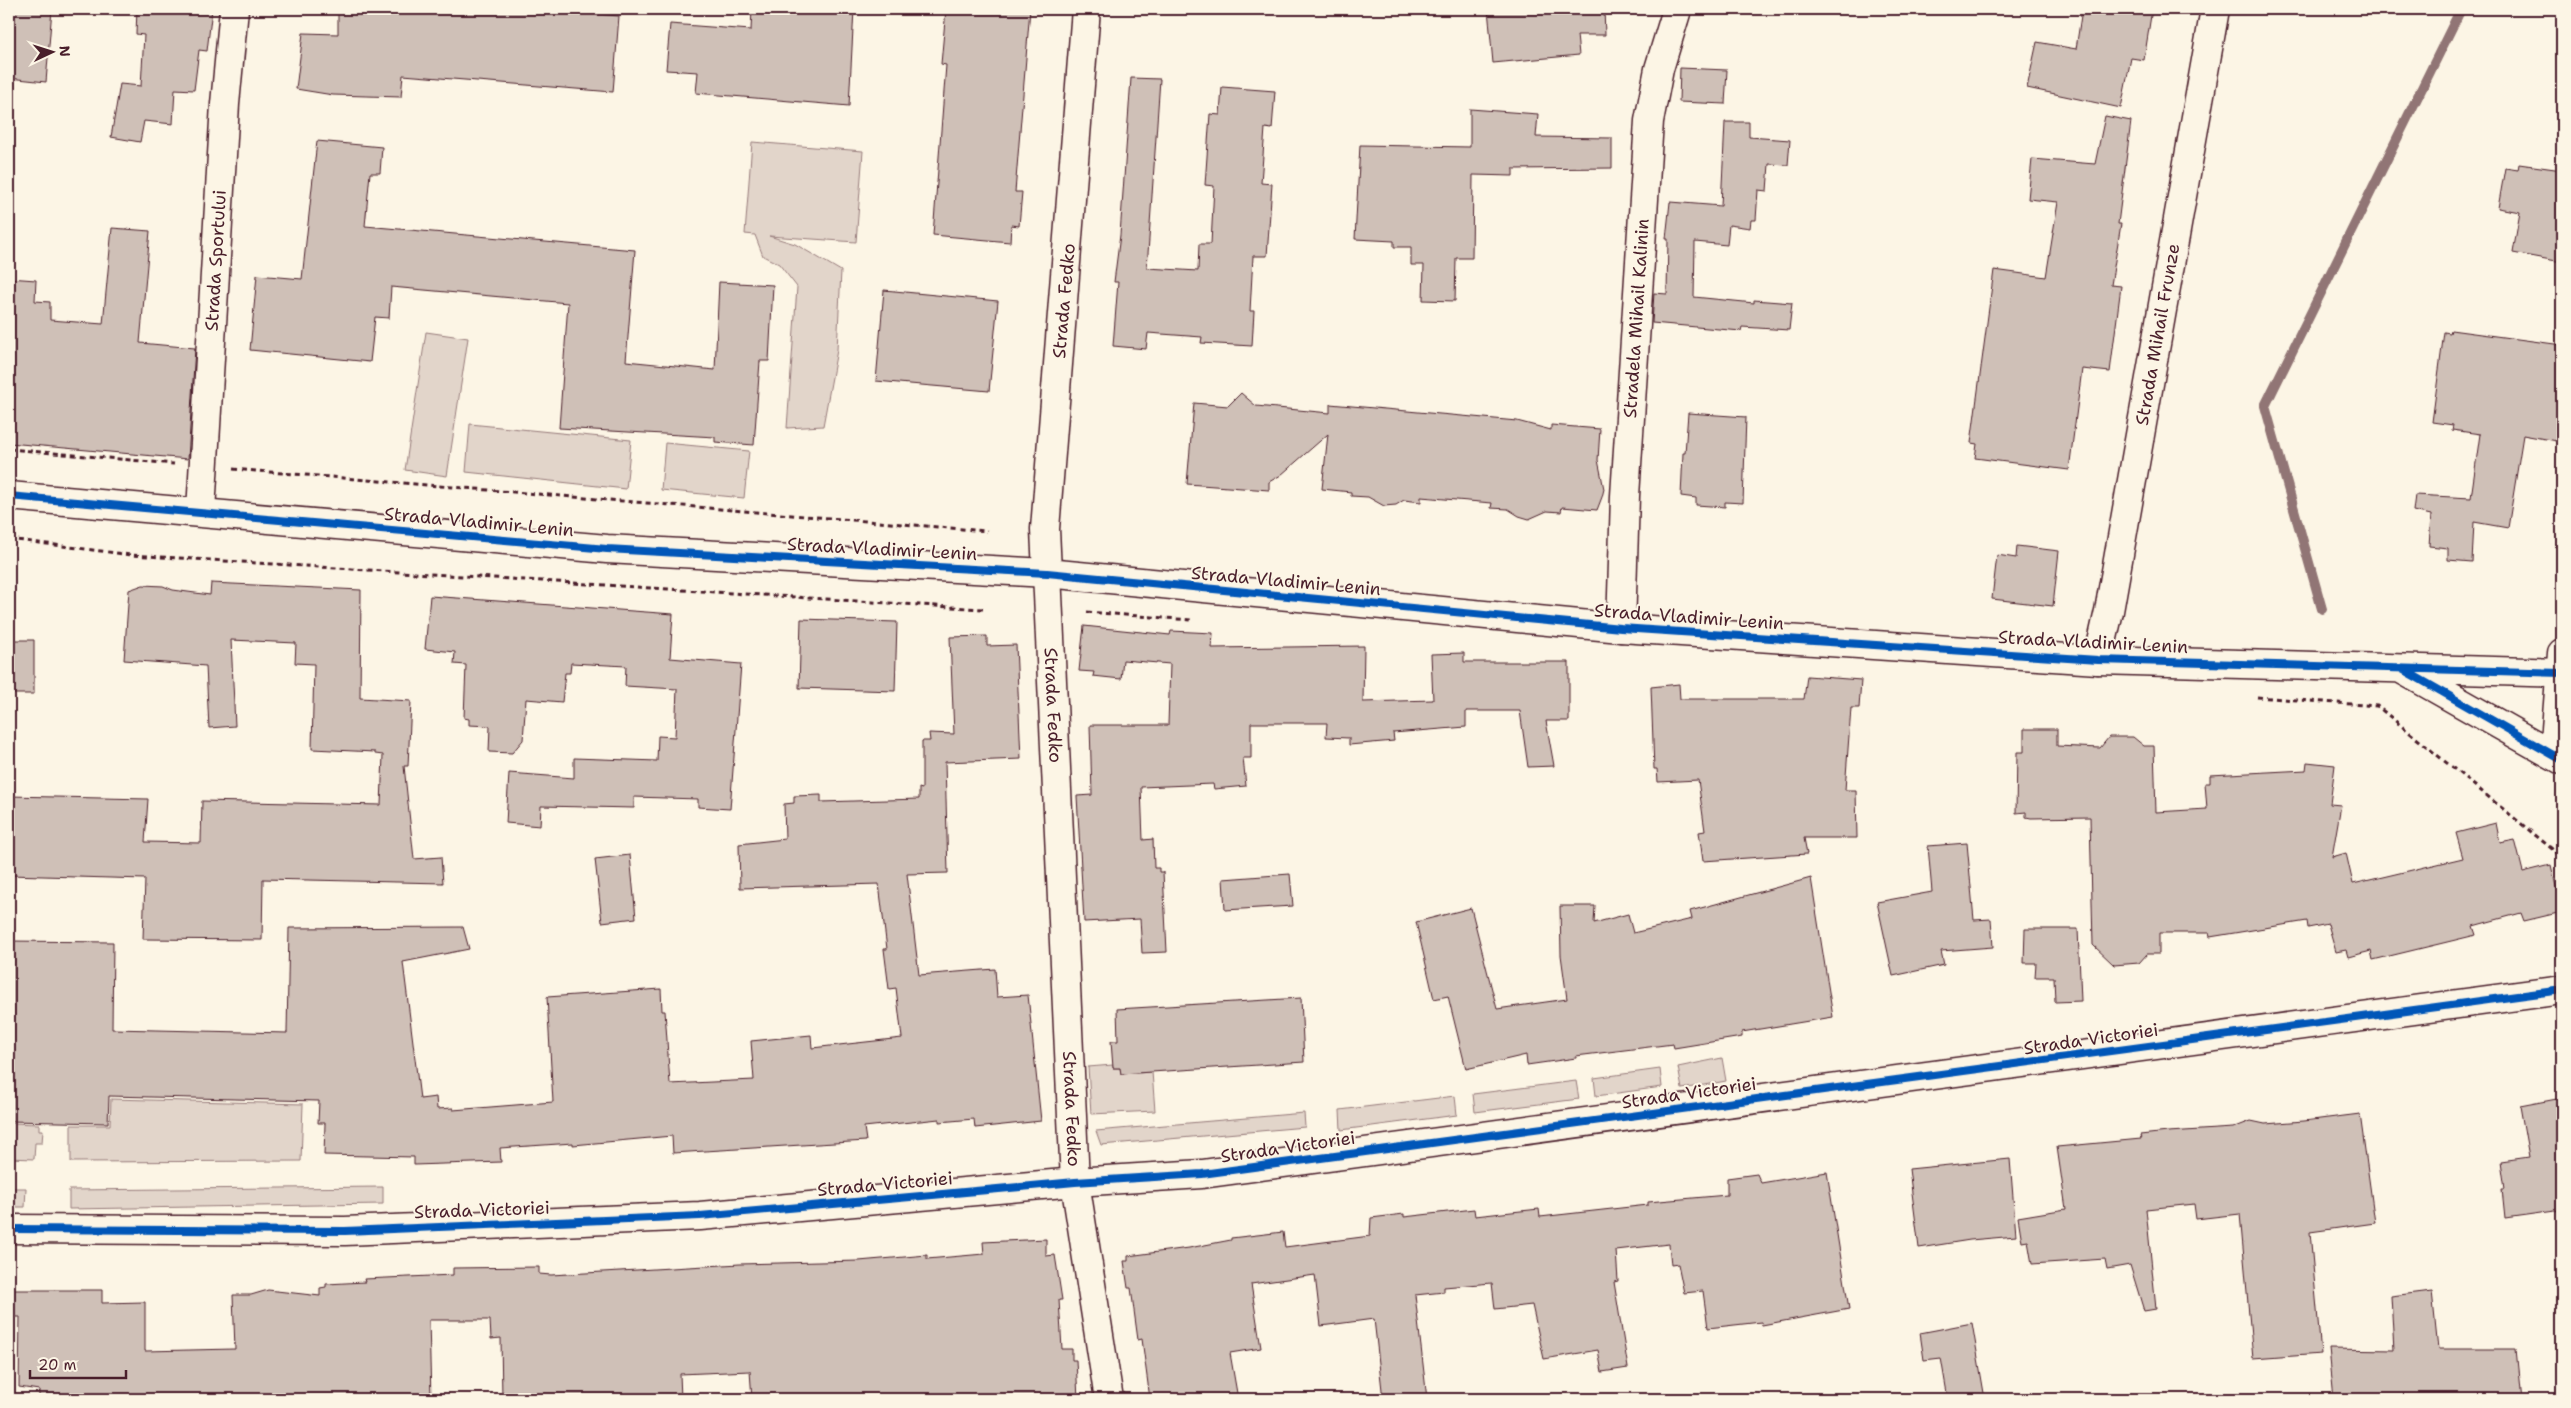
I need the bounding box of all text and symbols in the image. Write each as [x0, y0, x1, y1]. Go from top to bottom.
north arrow [28, 28, 78, 78]
text: N [56, 45, 74, 57]
street label: Strada Sportului [200, 189, 232, 332]
street label: Stradela Mihail Kalinin [1618, 218, 1655, 419]
street label: Strada Fedko [1047, 242, 1081, 360]
street label: Strada Mihail Frunze [2130, 242, 2185, 427]
street label: Strada Vladimir Lenin [383, 502, 575, 542]
street label: Strada Vladimir Lenin [786, 532, 978, 566]
street label: Strada Vladimir Lenin [1190, 561, 1382, 601]
street label: Strada Vladimir Lenin [1593, 598, 1785, 636]
street label: Strada Vladimir Lenin [1997, 625, 2189, 659]
street label: Strada Fedko [1038, 647, 1068, 764]
street label: Strada Victoriei [2022, 1018, 2160, 1060]
street label: Strada Fedko [1057, 1050, 1086, 1167]
street label: Strada Victoriei [1620, 1072, 1758, 1114]
street label: Strada Victoriei [1219, 1126, 1357, 1168]
street label: Strada Victoriei [816, 1166, 954, 1202]
street label: Strada Victoriei [414, 1196, 550, 1224]
scale bar [30, 1348, 126, 1380]
text: 20 m [38, 1355, 77, 1375]

